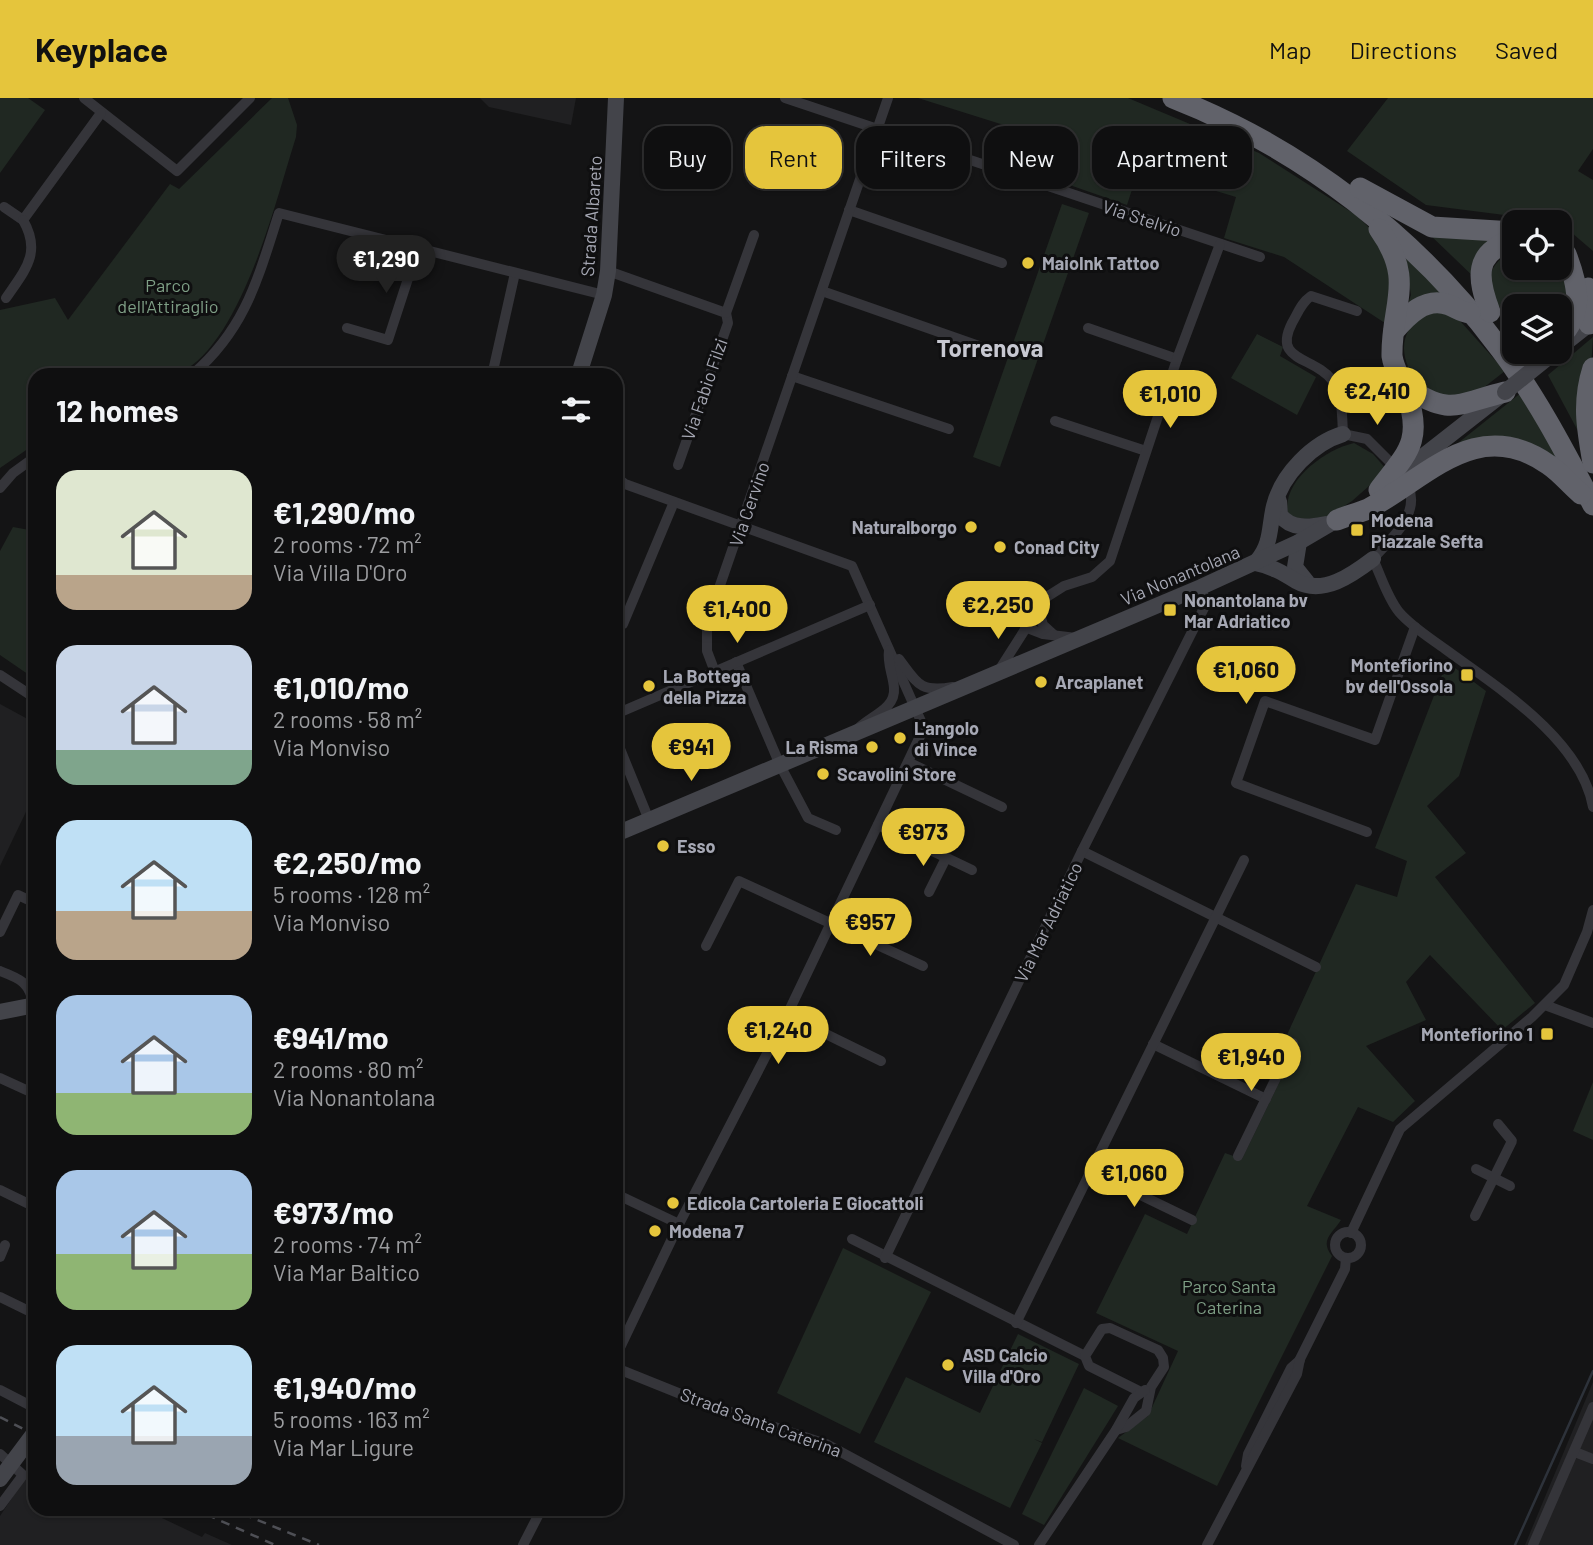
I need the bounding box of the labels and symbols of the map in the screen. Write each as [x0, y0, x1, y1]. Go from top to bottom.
street label: Strada Albareto [576, 155, 606, 277]
street label: Via Stelvio [1100, 195, 1184, 241]
pin: €1,290 [329, 236, 443, 295]
place label: MaioInk Tattoo [1042, 252, 1160, 274]
marker: MaioInk Tattoo [1020, 255, 1036, 271]
park label: Parco dell'Attiraglio [117, 274, 219, 317]
district label: Torrenova [937, 333, 1043, 362]
street label: Via Fabio Filzi [676, 335, 732, 443]
pin: €2,410 [1320, 368, 1434, 427]
pin: €1,010 [1113, 370, 1227, 430]
street label: Via Cervino [724, 459, 774, 549]
place label: Modena Piazzale Sefta [1371, 509, 1483, 552]
place label: Naturalborgo [852, 516, 957, 538]
marker: Naturalborgo [963, 519, 979, 535]
marker: Modena Piazzale Sefta [1349, 522, 1365, 538]
place label: Conad City [1014, 536, 1100, 558]
marker: Conad City [992, 539, 1008, 555]
street label: Via Nonantolana [1117, 540, 1243, 610]
pin: €2,250 [941, 582, 1055, 641]
pin: €1,400 [680, 586, 794, 645]
place label: Nonantolana bv Mar Adriatico [1184, 589, 1308, 632]
marker: Nonantolana bv Mar Adriatico [1162, 602, 1178, 618]
pin: €1,060 [1189, 646, 1303, 706]
place label: Montefiorino bv dell'Ossola [1345, 654, 1453, 697]
place label: La Bottega della Pizza [663, 665, 750, 708]
marker: Montefiorino bv dell'Ossola [1459, 667, 1475, 683]
place label: Arcaplanet [1055, 671, 1143, 693]
marker: Arcaplanet [1033, 674, 1049, 690]
marker: La Bottega della Pizza [641, 678, 657, 694]
place label: L'angolo di Vince [914, 717, 979, 760]
pin: €941 [650, 724, 732, 783]
marker: L'angolo di Vince [892, 730, 908, 746]
place label: La Risma [785, 736, 858, 758]
marker: La Risma [864, 739, 880, 755]
place label: Scavolini Store [837, 763, 957, 785]
marker: Scavolini Store [815, 766, 831, 782]
pin: €973 [882, 808, 964, 868]
place label: Esso [677, 835, 715, 857]
marker: Esso [655, 838, 671, 854]
street label: Via Mar Adriatico [1009, 858, 1087, 986]
pin: €957 [829, 898, 911, 958]
pin: €1,240 [721, 1006, 835, 1066]
place label: Montefiorino 1 [1421, 1023, 1533, 1045]
marker: Montefiorino 1 [1539, 1026, 1555, 1042]
pin: €1,940 [1194, 1034, 1308, 1093]
pin: €1,060 [1077, 1150, 1191, 1209]
place label: Edicola Cartoleria E Giocattoli [687, 1192, 924, 1214]
marker: Edicola Cartoleria E Giocattoli [665, 1195, 681, 1211]
place label: Modena 7 [669, 1220, 744, 1242]
marker: Modena 7 [647, 1223, 663, 1239]
park label: Parco Santa Caterina [1182, 1275, 1276, 1318]
place label: ASD Calcio Villa d'Oro [962, 1344, 1048, 1387]
marker: ASD Calcio Villa d'Oro [940, 1357, 956, 1373]
street label: Strada Santa Caterina [677, 1383, 845, 1461]

